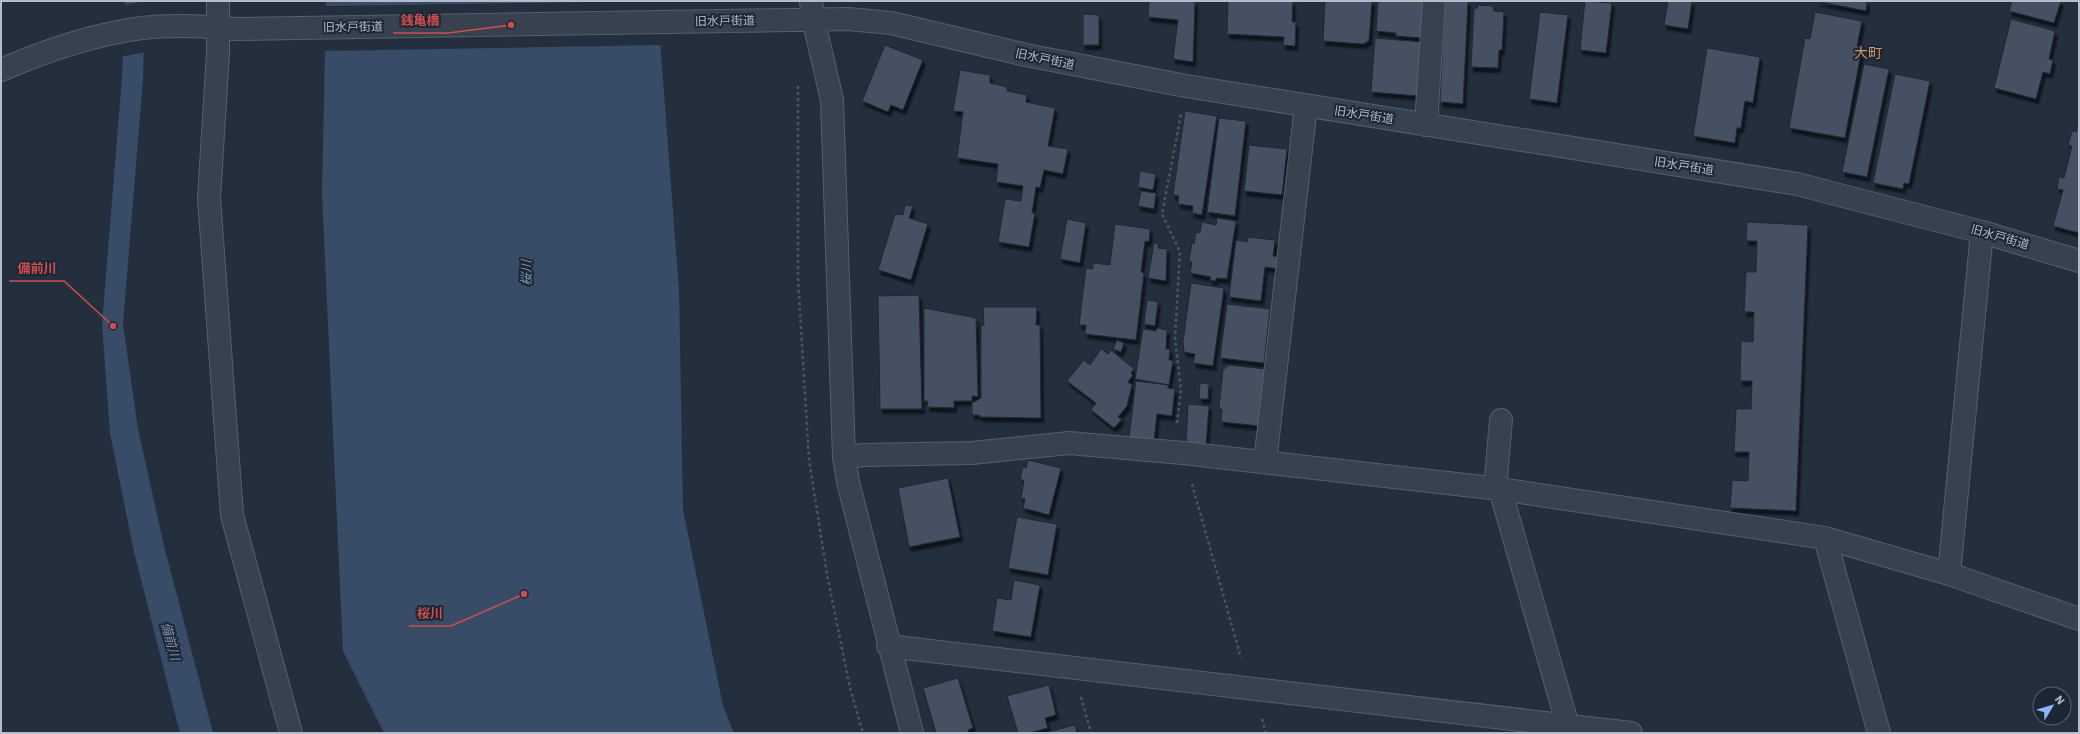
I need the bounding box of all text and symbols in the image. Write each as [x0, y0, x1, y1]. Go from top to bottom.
callout: 銭亀橋 [393, 8, 448, 33]
text: 銭亀橋 [400, 12, 440, 29]
street label: 旧水戸街道 [695, 12, 755, 29]
street label: 旧水戸街道 [323, 18, 383, 35]
district label: 大町 [1854, 44, 1882, 62]
street label: 旧水戸街道 [1014, 45, 1076, 72]
street label: 旧水戸街道 [1333, 102, 1395, 127]
street label: 旧水戸街道 [1653, 153, 1715, 178]
street label: 旧水戸街道 [1969, 221, 2031, 252]
callout: 備前川 [9, 256, 64, 281]
water label: 桜川 [518, 258, 535, 286]
text: 備前川 [17, 260, 57, 277]
callout: 桜川 [409, 601, 451, 626]
text: 桜川 [417, 605, 443, 622]
water label: 備前川 [157, 620, 184, 664]
north arrow [2032, 686, 2072, 726]
text: N [2052, 692, 2068, 707]

